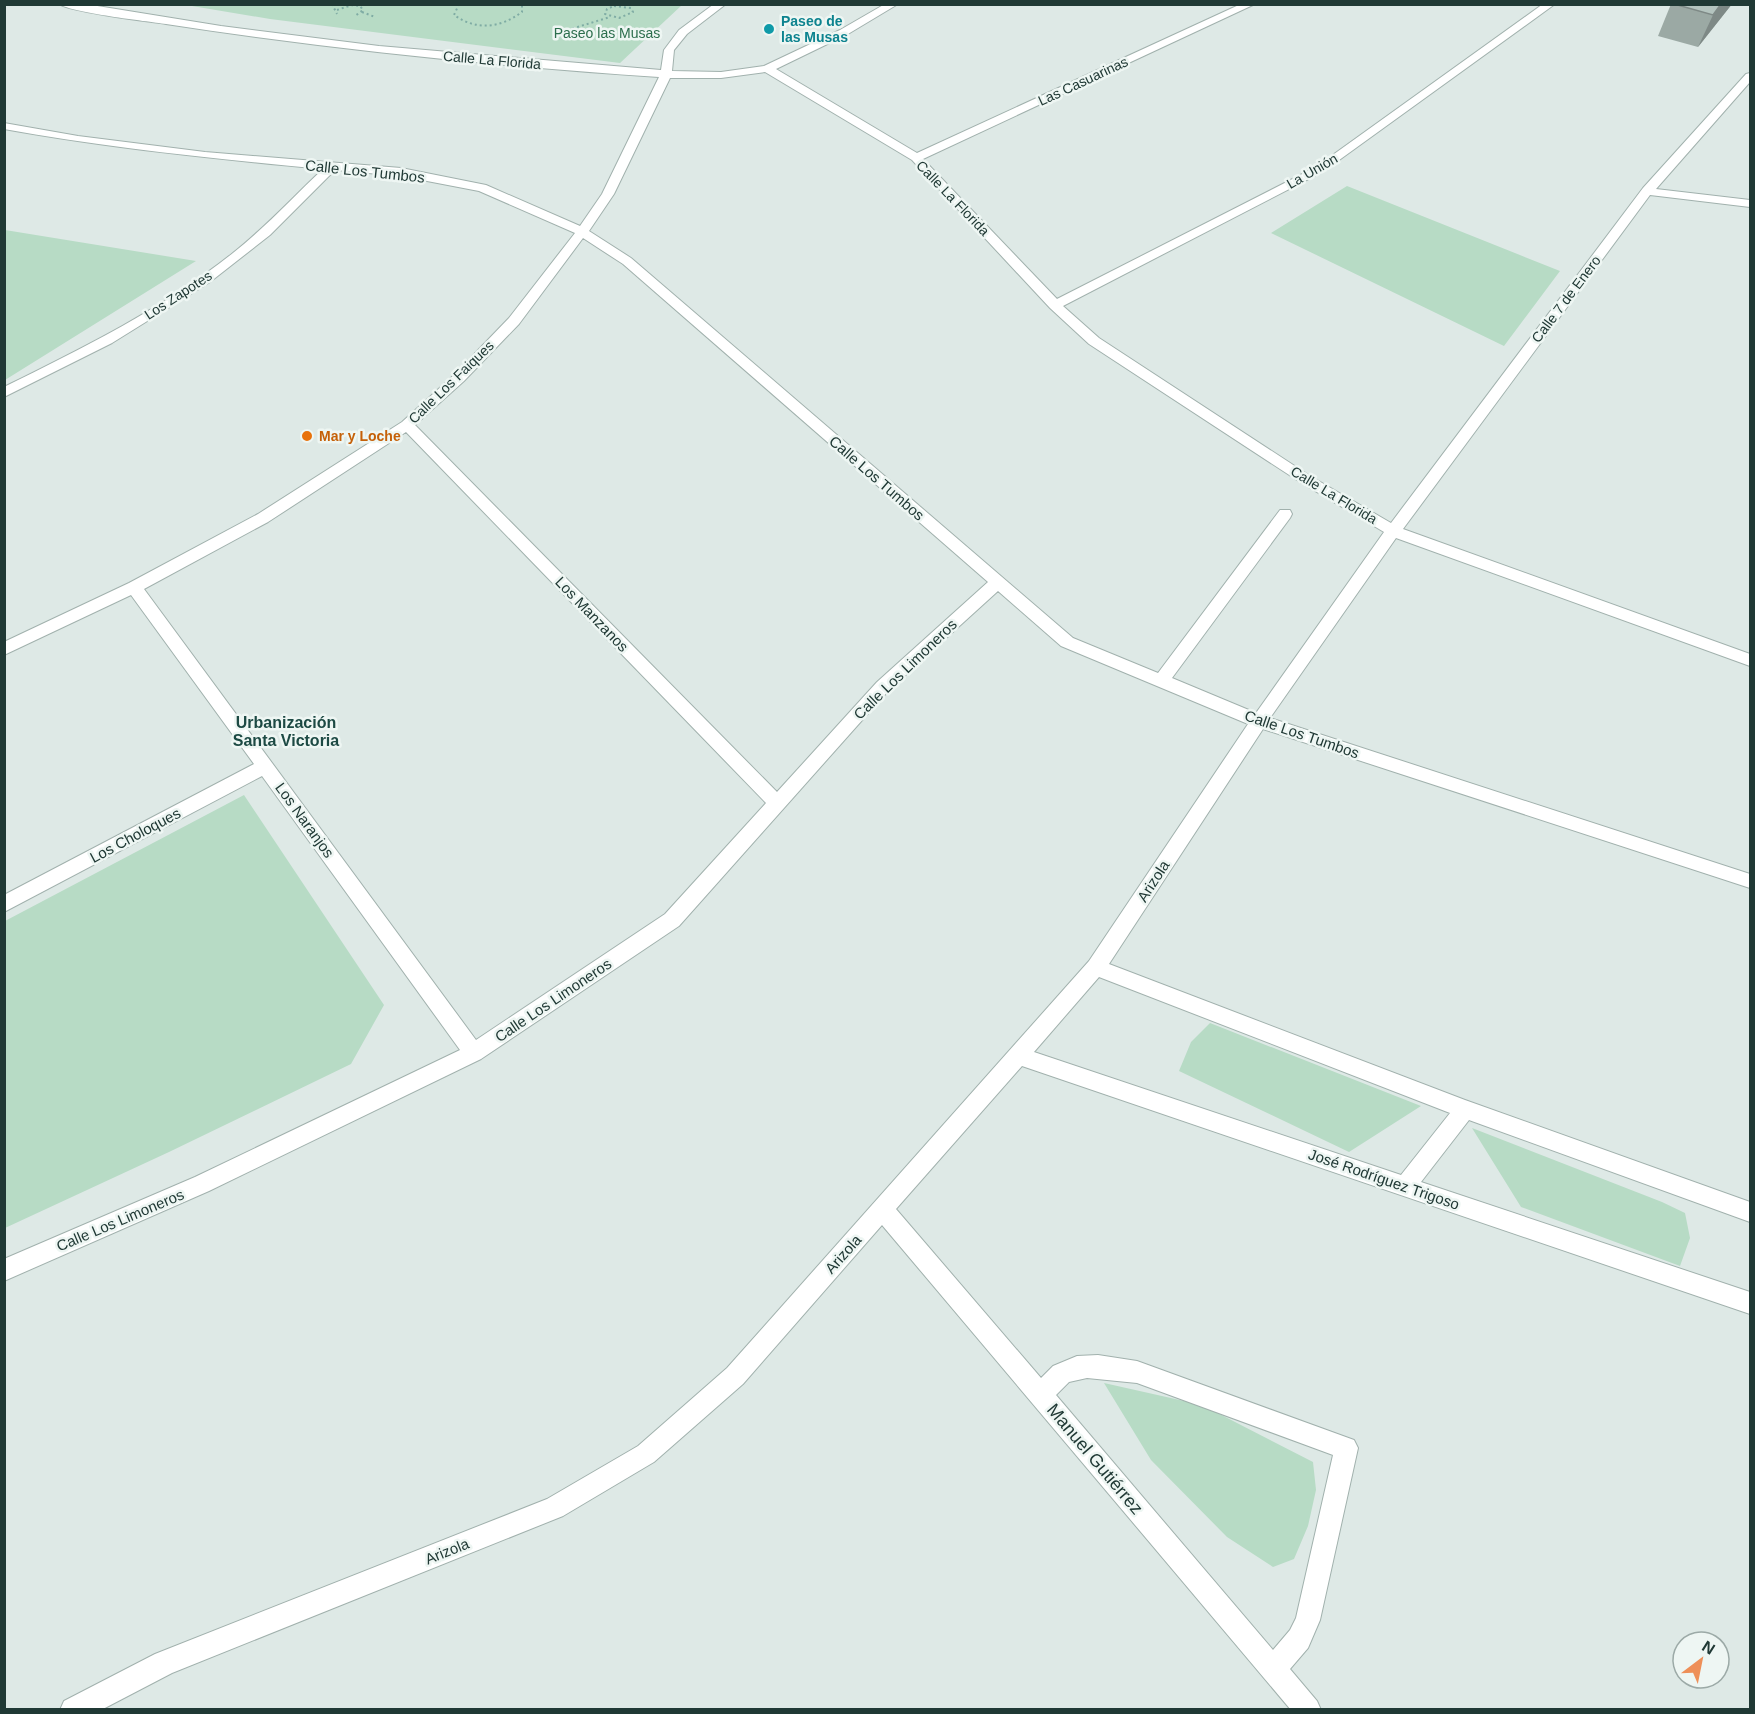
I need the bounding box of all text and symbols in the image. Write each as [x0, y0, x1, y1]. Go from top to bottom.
place label: Paseo de las Musas [781, 13, 848, 45]
marker: Paseo de las Musas [762, 22, 776, 36]
park label: Paseo las Musas [554, 25, 660, 41]
street label: Calle La Florida [442, 48, 542, 72]
street label: Las Casuarinas [1036, 53, 1130, 109]
street label: La Unión [1284, 150, 1340, 192]
street label: Calle Los Tumbos [304, 156, 426, 186]
street label: Calle La Florida [913, 157, 993, 239]
street label: Calle 7 de Enero [1528, 252, 1604, 345]
street label: Los Zapotes [141, 267, 215, 323]
street label: Calle Los Faiques [405, 337, 497, 427]
place label: Mar y Loche [319, 428, 401, 444]
marker: Mar y Loche [300, 429, 314, 443]
street label: Calle Los Tumbos [826, 432, 928, 524]
street label: Calle La Florida [1288, 463, 1380, 527]
street label: Los Manzanos [552, 573, 632, 655]
street label: Calle Los Limoneros [850, 615, 960, 723]
street label: Calle Los Tumbos [1242, 706, 1362, 762]
district label: Urbanización Santa Victoria [233, 714, 339, 749]
street label: Los Naranjos [272, 779, 338, 861]
street label: Los Choloques [87, 804, 183, 866]
street label: Arizola [1133, 857, 1173, 905]
street label: Calle Los Limoneros [492, 955, 614, 1045]
street label: José Rodríguez Trigoso [1306, 1145, 1462, 1213]
street label: Calle Los Limoneros [54, 1185, 186, 1255]
street label: Arizola [821, 1231, 865, 1277]
street label: Manuel Gutiérrez [1043, 1400, 1147, 1518]
street label: Arizola [423, 1534, 472, 1567]
north arrow [1671, 1630, 1731, 1690]
text: N [1699, 1637, 1718, 1658]

